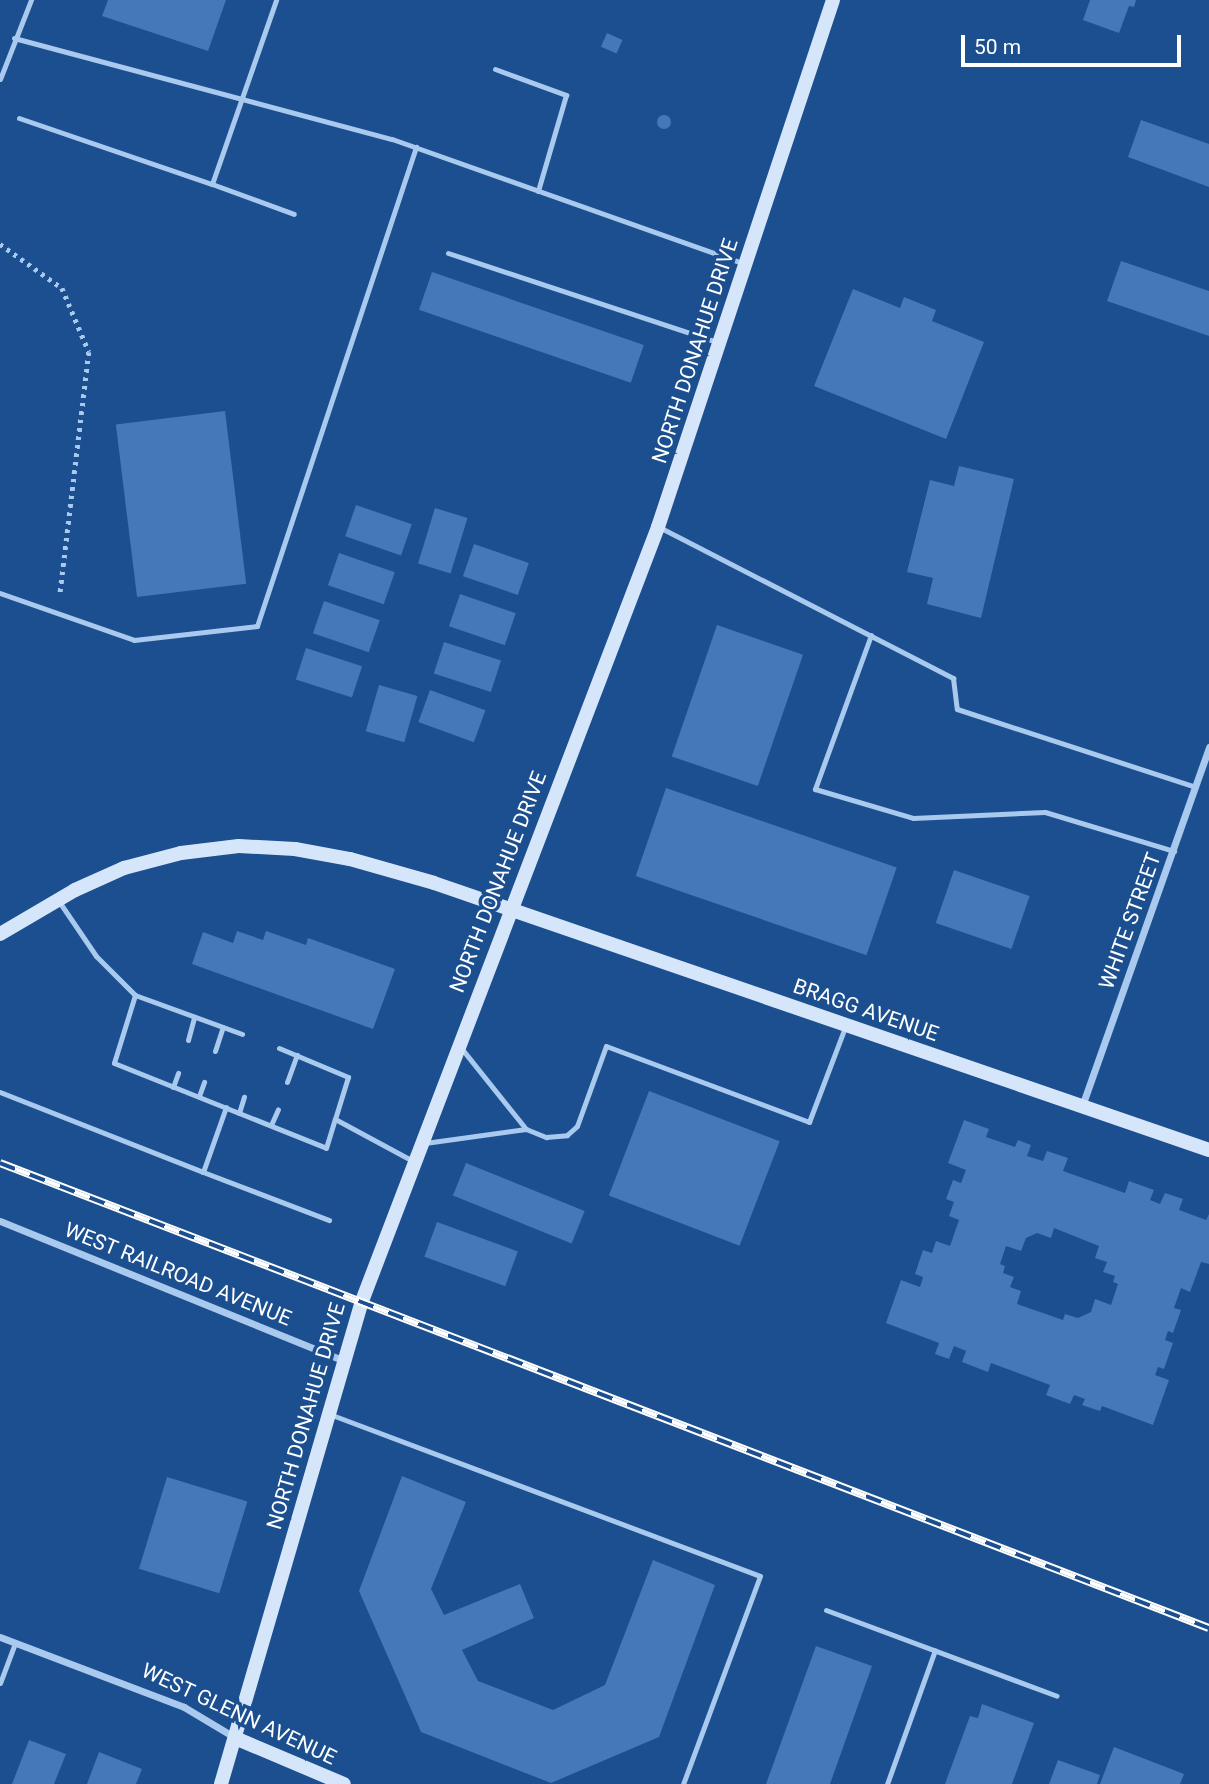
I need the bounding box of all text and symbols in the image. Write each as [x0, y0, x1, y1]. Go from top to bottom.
scale bar [964, 21, 1184, 65]
text: 50 m [974, 35, 1021, 59]
street label: NORTH DONAHUE DRIVE [647, 235, 743, 467]
street label: NORTH DONAHUE DRIVE [444, 768, 552, 996]
street label: WHITE STREET [1094, 849, 1166, 993]
street label: BRAGG AVENUE [790, 973, 942, 1047]
street label: WEST RAILROAD AVENUE [61, 1217, 295, 1331]
street label: NORTH DONAHUE DRIVE [262, 1300, 350, 1532]
street label: WEST GLENN AVENUE [138, 1658, 340, 1770]

